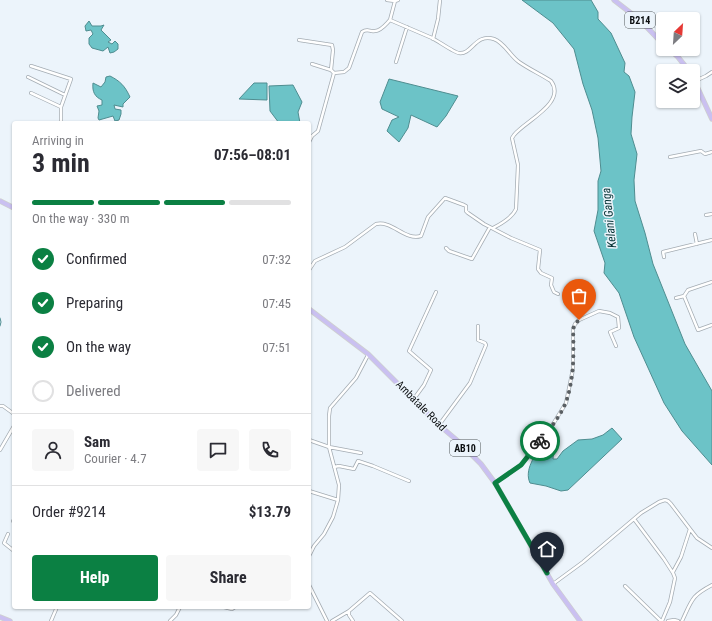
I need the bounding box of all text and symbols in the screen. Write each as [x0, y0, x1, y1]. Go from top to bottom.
road number: B214 [625, 12, 655, 28]
north arrow [656, 12, 700, 56]
map controls [656, 12, 700, 108]
button: layers [656, 64, 700, 108]
text: Arriving in [32, 133, 84, 148]
text: 07:56–08:01 [214, 146, 291, 164]
text: 3 min [32, 148, 90, 178]
water label: Kelani Ganga [599, 187, 619, 249]
text: On the way · 330 m [32, 211, 129, 226]
icon: check [32, 248, 54, 270]
text: Confirmed [66, 250, 127, 268]
text: 07:32 [262, 252, 291, 267]
pin [562, 279, 596, 320]
icon: bag [568, 285, 590, 307]
icon: check [32, 292, 54, 314]
text: Preparing [66, 294, 123, 312]
text: 07:45 [262, 296, 291, 311]
icon: check [32, 336, 54, 358]
text: On the way [66, 338, 131, 356]
text: 07:51 [262, 340, 291, 355]
street label: Ambatale Road [393, 378, 449, 434]
text: Delivered [66, 382, 121, 400]
courier [520, 421, 560, 461]
button: person [32, 429, 74, 471]
button: chat [197, 429, 239, 471]
button: phone [249, 429, 291, 471]
icon: bike [529, 430, 551, 452]
text: Sam [84, 433, 110, 451]
road number: AB10 [450, 440, 480, 456]
text: Courier · 4.7 [84, 451, 147, 466]
text: Order #9214 [32, 503, 106, 521]
text: $13.79 [249, 503, 291, 521]
pin [530, 532, 564, 573]
icon: home [536, 538, 558, 560]
button: Help [32, 555, 158, 601]
button: Share [166, 555, 291, 601]

